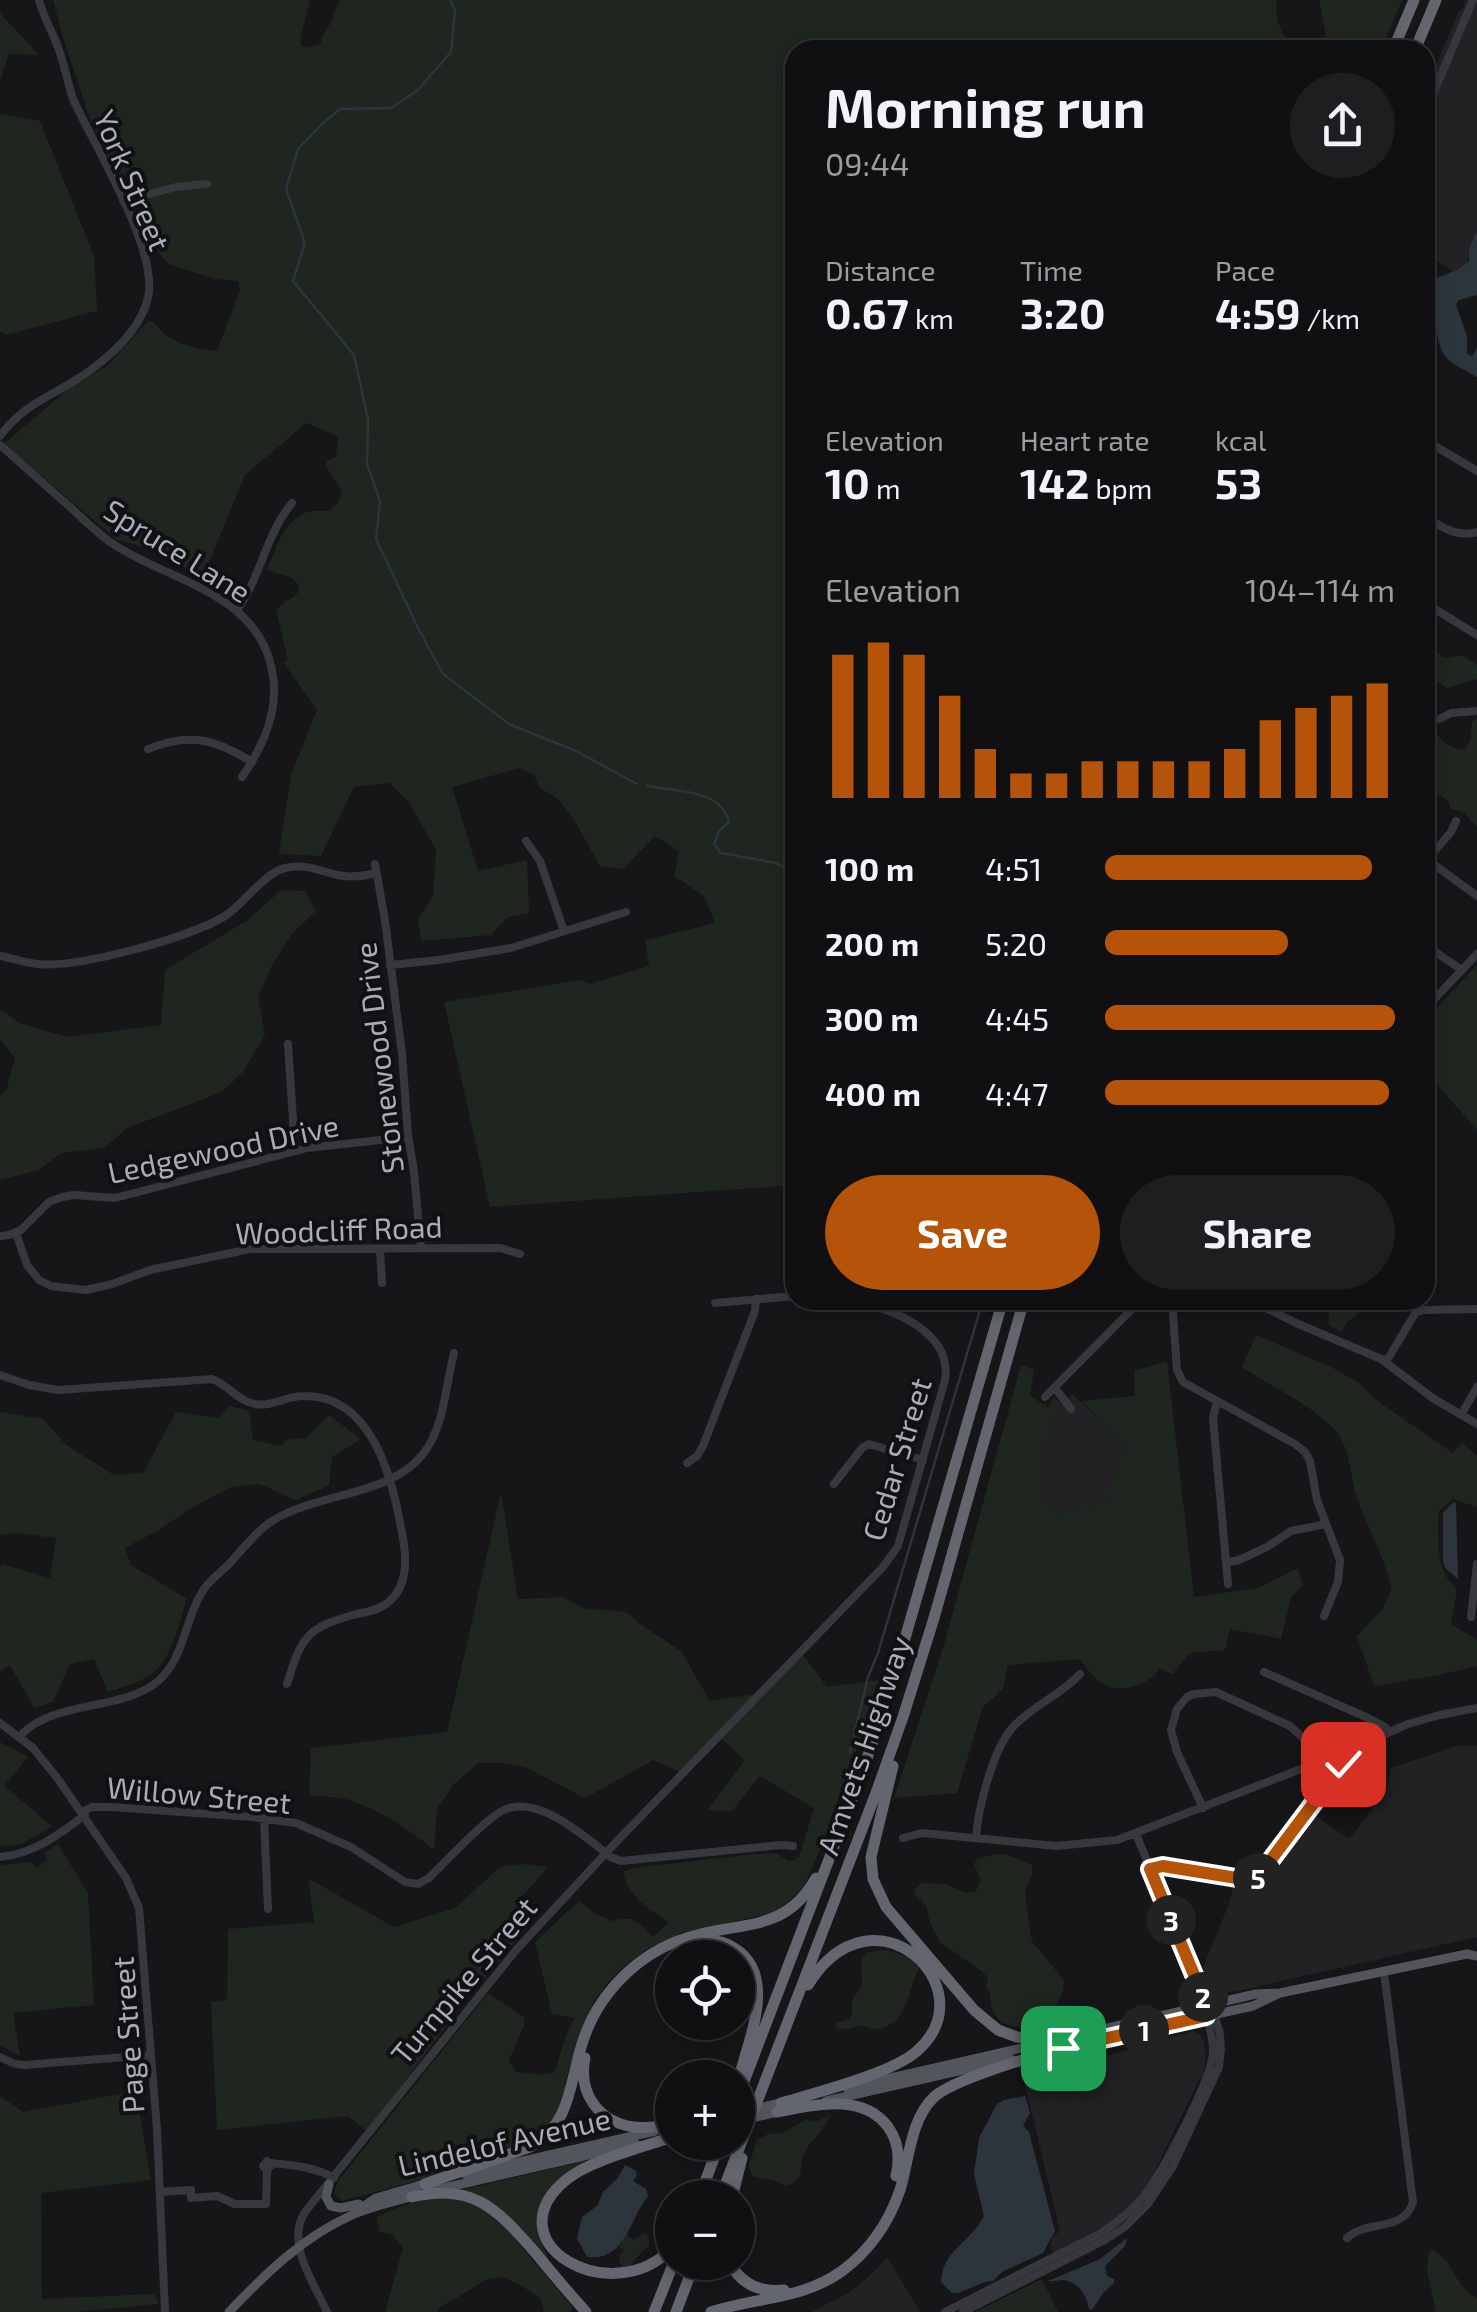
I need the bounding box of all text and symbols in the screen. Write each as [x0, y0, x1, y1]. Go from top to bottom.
text: Morning run [825, 73, 1146, 139]
button: share [1290, 73, 1395, 178]
street label: York Street [87, 104, 179, 256]
text: 09:44 [825, 144, 910, 182]
text: Distance [825, 253, 936, 287]
text: Time [1020, 253, 1083, 287]
text: Pace [1215, 253, 1275, 287]
text: 0.67 [825, 287, 909, 337]
text: 3:20 [1020, 287, 1106, 337]
text: 4:59 [1215, 287, 1301, 337]
text: km [909, 301, 954, 335]
text: /km [1301, 301, 1360, 335]
text: Elevation [825, 423, 944, 457]
text: Heart rate [1020, 423, 1150, 457]
text: kcal [1215, 423, 1266, 457]
text: 10 [825, 457, 870, 507]
text: 142 [1020, 457, 1089, 507]
text: 53 [1215, 457, 1262, 507]
text: m [870, 471, 900, 505]
text: bpm [1089, 471, 1152, 505]
street label: Spruce Lane [98, 491, 258, 609]
text: Elevation [825, 570, 961, 608]
text: 104–114 m [1245, 570, 1395, 608]
text: 100 m [825, 849, 914, 887]
text: 4:51 [985, 849, 1042, 887]
text: 200 m [825, 924, 919, 962]
text: 5:20 [985, 924, 1047, 962]
street label: Stonewood Drive [346, 940, 410, 1176]
text: 300 m [825, 999, 919, 1037]
text: 4:45 [985, 999, 1049, 1037]
text: 400 m [825, 1074, 921, 1112]
text: 4:47 [985, 1074, 1048, 1112]
street label: Ledgewood Drive [104, 1106, 342, 1190]
button: Save [825, 1175, 1100, 1290]
button: Share [1120, 1175, 1395, 1290]
street label: Woodcliff Road [235, 1207, 443, 1251]
street label: Cedar Street [854, 1373, 938, 1545]
street label: Amvets Highway [809, 1631, 917, 1859]
pin [1301, 1722, 1386, 1807]
icon: check [1316, 1737, 1371, 1792]
street label: Willow Street [105, 1768, 293, 1820]
pin: 5 [1233, 1853, 1283, 1903]
text: 5 [1250, 1861, 1266, 1895]
street label: Turnpike Street [383, 1889, 543, 2071]
pin: 3 [1146, 1895, 1196, 1945]
text: 3 [1163, 1903, 1179, 1937]
map controls [655, 1940, 755, 2280]
button: locate [655, 1940, 755, 2040]
street label: Page Street [104, 1956, 150, 2114]
pin: 2 [1178, 1972, 1228, 2022]
text: 2 [1195, 1980, 1211, 2014]
pin: 1 [1119, 2005, 1169, 2055]
pin [1021, 2006, 1106, 2091]
text: 1 [1138, 2013, 1150, 2047]
icon: arrive [1036, 2021, 1091, 2076]
button: + [655, 2060, 755, 2160]
street label: Lindelof Avenue [394, 2099, 614, 2183]
button: − [655, 2180, 755, 2280]

